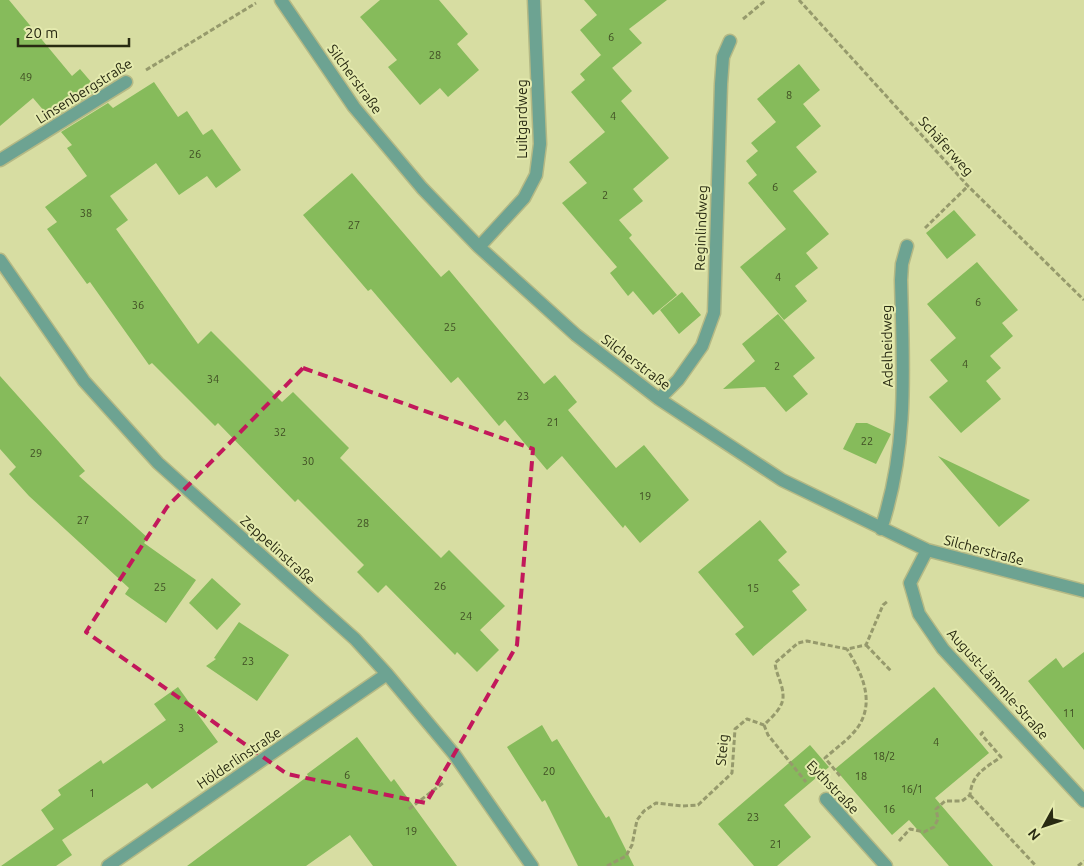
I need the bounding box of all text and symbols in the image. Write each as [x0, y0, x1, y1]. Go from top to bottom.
scale bar [18, 15, 129, 47]
text: 20 m [25, 24, 58, 41]
house number: 6 [608, 31, 614, 43]
street label: Silcherstraße [324, 41, 386, 117]
house number: 28 [429, 49, 441, 61]
street label: Linsenbergstraße [33, 55, 135, 127]
house number: 49 [20, 71, 32, 83]
street label: Luitgardweg [514, 79, 530, 159]
house number: 8 [786, 89, 792, 101]
house number: 4 [610, 110, 616, 122]
street label: Schäferweg [915, 113, 977, 179]
house number: 26 [189, 148, 201, 160]
house number: 6 [772, 181, 778, 193]
street label: Reginlindweg [692, 185, 710, 271]
house number: 2 [602, 189, 608, 201]
house number: 38 [80, 207, 92, 219]
house number: 27 [348, 219, 360, 231]
house number: 4 [775, 271, 781, 283]
house number: 6 [975, 296, 981, 308]
house number: 36 [132, 299, 144, 311]
street label: Adelheidweg [878, 305, 896, 387]
house number: 25 [444, 321, 456, 333]
street label: Silcherstraße [598, 331, 674, 393]
house number: 4 [962, 358, 968, 370]
house number: 2 [774, 360, 780, 372]
house number: 34 [207, 373, 219, 385]
house number: 23 [517, 390, 529, 402]
house number: 21 [547, 416, 559, 428]
house number: 32 [274, 426, 286, 438]
house number: 22 [861, 435, 873, 447]
house number: 29 [30, 447, 42, 459]
house number: 30 [302, 455, 314, 467]
house number: 19 [639, 490, 651, 502]
street label: Zeppelinstraße [237, 512, 319, 588]
house number: 27 [77, 514, 89, 526]
house number: 28 [357, 517, 369, 529]
street label: Silcherstraße [942, 532, 1026, 568]
house number: 26 [434, 580, 446, 592]
house number: 25 [154, 581, 166, 593]
house number: 15 [747, 582, 759, 594]
house number: 24 [460, 610, 472, 622]
street label: August-Lämmle-Straße [944, 625, 1052, 743]
house number: 23 [242, 655, 254, 667]
house number: 11 [1063, 707, 1075, 719]
house number: 3 [178, 722, 184, 734]
street label: Hölderlinstraße [194, 724, 284, 792]
street label: Steig [713, 733, 731, 767]
house number: 4 [933, 736, 939, 748]
house number: 18/2 [873, 750, 895, 762]
street label: Eythstraße [804, 757, 862, 817]
house number: 20 [543, 765, 555, 777]
house number: 6 [344, 769, 350, 781]
house number: 18 [855, 770, 867, 782]
house number: 16/1 [901, 783, 923, 795]
house number: 1 [89, 787, 95, 799]
north arrow [1019, 801, 1069, 851]
house number: 16 [883, 803, 895, 815]
house number: 23 [747, 811, 759, 823]
house number: 19 [405, 825, 417, 837]
text: N [1025, 825, 1044, 844]
house number: 21 [770, 838, 782, 850]

